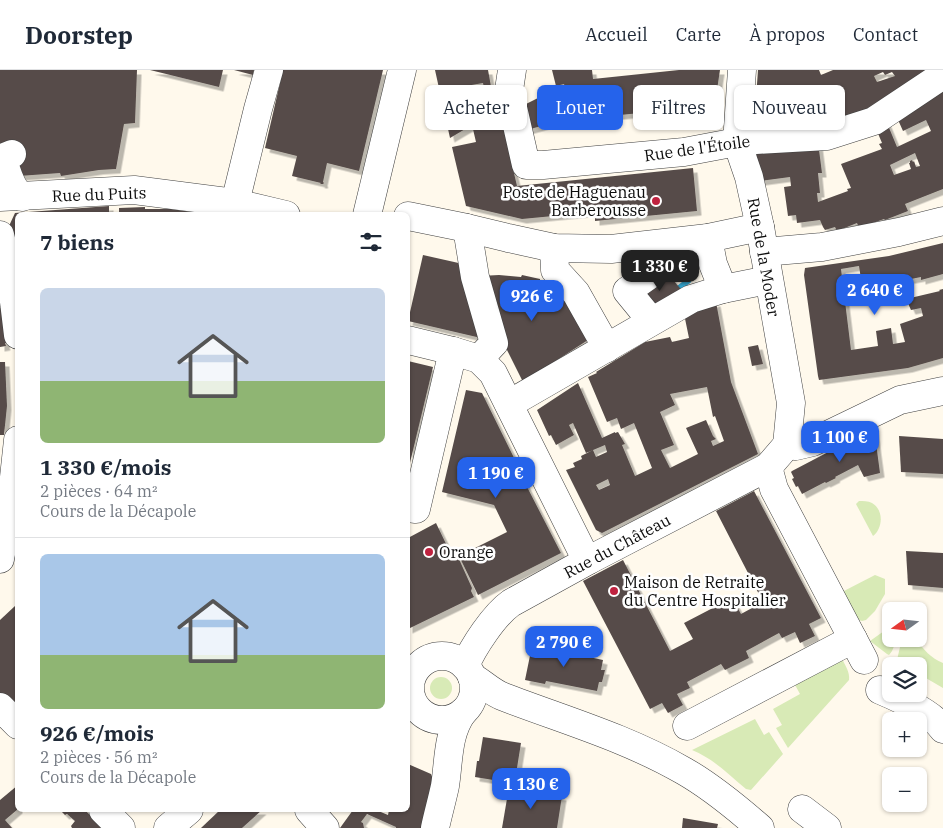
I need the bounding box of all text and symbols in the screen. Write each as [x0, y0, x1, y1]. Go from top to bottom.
text: Doorstep [25, 19, 133, 51]
text: Accueil [585, 23, 648, 46]
text: Carte [676, 23, 721, 46]
text: À propos [749, 23, 825, 46]
text: Contact [853, 23, 918, 46]
chip: Acheter [425, 85, 527, 130]
chip: Louer [537, 85, 623, 130]
chip: Filtres [633, 85, 724, 130]
chip: Nouveau [734, 85, 845, 130]
street label: Rue de l'Étoile [643, 130, 751, 165]
street label: Rue du Puits [51, 182, 147, 206]
place label: Poste de Haguenau Barberousse [502, 182, 646, 220]
marker: Poste de Haguenau Barberousse [650, 195, 662, 207]
street label: Rue de la Moder [744, 196, 784, 318]
text: 7 biens [40, 228, 114, 256]
icon: filters [357, 228, 385, 256]
pin: 1 330 € [614, 250, 706, 292]
text: 1 330 € [632, 256, 688, 276]
pin: 2 640 € [829, 274, 921, 316]
pin: 926 € [497, 280, 567, 322]
text: 2 640 € [847, 280, 903, 300]
text: 926 € [511, 286, 553, 306]
icon: home [168, 321, 258, 411]
pin: 1 100 € [794, 420, 886, 463]
text: 1 100 € [812, 427, 868, 447]
text: 1 330 €/mois [40, 453, 171, 481]
pin: 1 190 € [450, 456, 542, 499]
text: 1 190 € [468, 463, 524, 483]
text: 2 pièces · 64 m² [40, 481, 158, 501]
text: Cours de la Décapole [40, 501, 196, 521]
street label: Rue du Château [560, 509, 674, 583]
place label: Orange [439, 542, 494, 562]
marker: Orange [423, 546, 435, 558]
place label: Maison de Retraite du Centre Hospitalier [624, 572, 786, 610]
marker: Maison de Retraite du Centre Hospitalier [608, 585, 620, 597]
icon: home [168, 586, 258, 676]
north arrow [882, 602, 928, 648]
map controls [882, 602, 927, 812]
pin: 2 790 € [518, 626, 610, 668]
text: 2 790 € [536, 632, 592, 652]
button: layers [882, 657, 927, 702]
button: + [882, 712, 927, 757]
text: 926 €/mois [40, 719, 154, 747]
text: 2 pièces · 56 m² [40, 747, 158, 767]
text: Cours de la Décapole [40, 767, 196, 787]
button: − [882, 767, 927, 812]
pin: 1 130 € [485, 768, 577, 810]
text: 1 130 € [503, 774, 559, 794]

